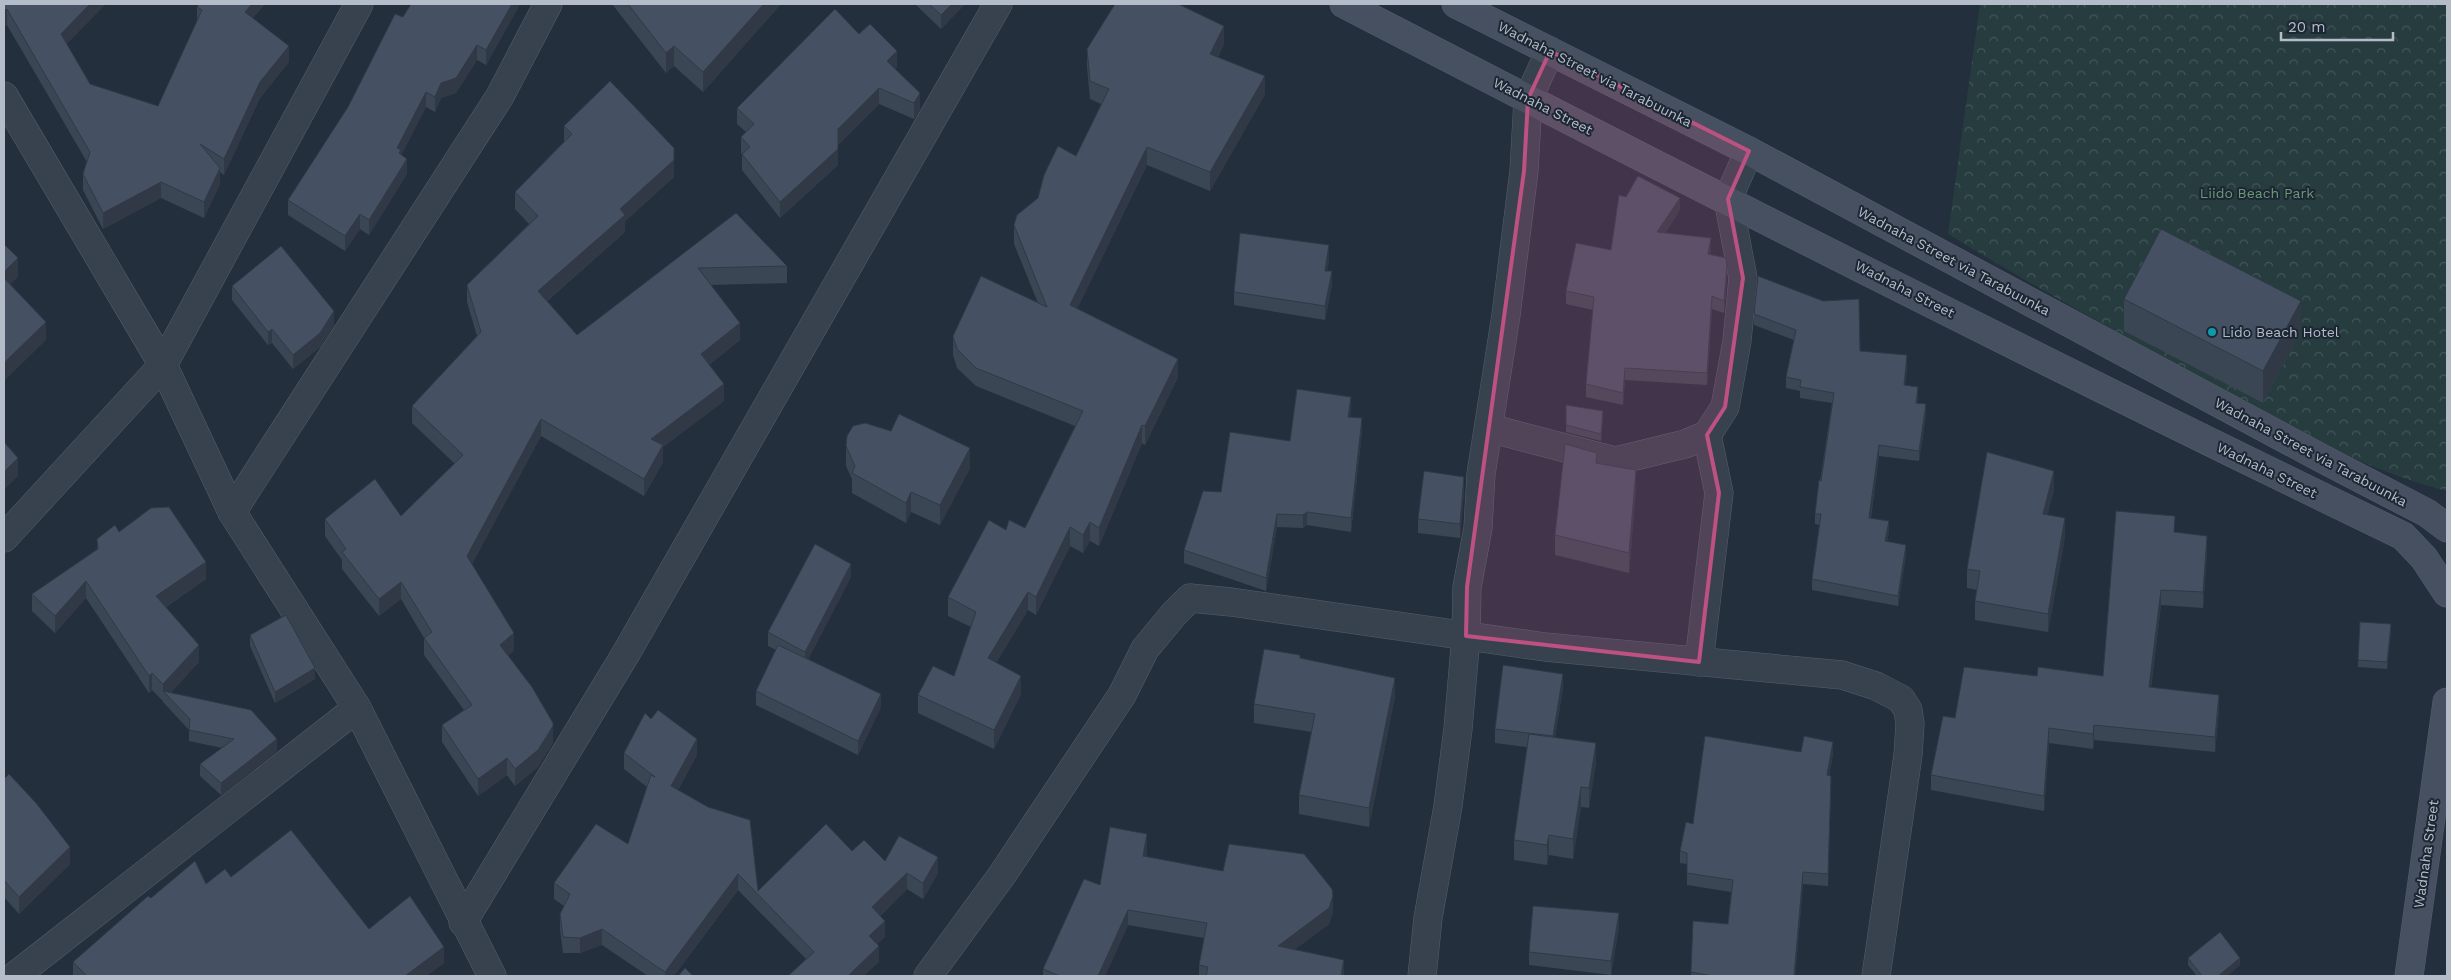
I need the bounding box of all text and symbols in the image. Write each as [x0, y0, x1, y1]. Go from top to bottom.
scale bar [2281, 10, 2394, 42]
street label: Wadnaha Street via Tarabuunka [1495, 17, 1695, 131]
text: 20 m [2288, 18, 2326, 36]
street label: Wadnaha Street [1490, 74, 1596, 138]
park label: Liido Beach Park [2200, 185, 2314, 201]
street label: Wadnaha Street via Tarabuunka [1854, 203, 2054, 319]
street label: Wadnaha Street [1852, 257, 1958, 321]
place label: Lido Beach Hotel [2222, 324, 2340, 340]
marker: Lido Beach Hotel [2206, 326, 2218, 338]
street label: Wadnaha Street via Tarabuunka [2211, 394, 2411, 510]
street label: Wadnaha Street [2214, 438, 2320, 502]
street label: Wadnaha Street [2410, 799, 2442, 909]

